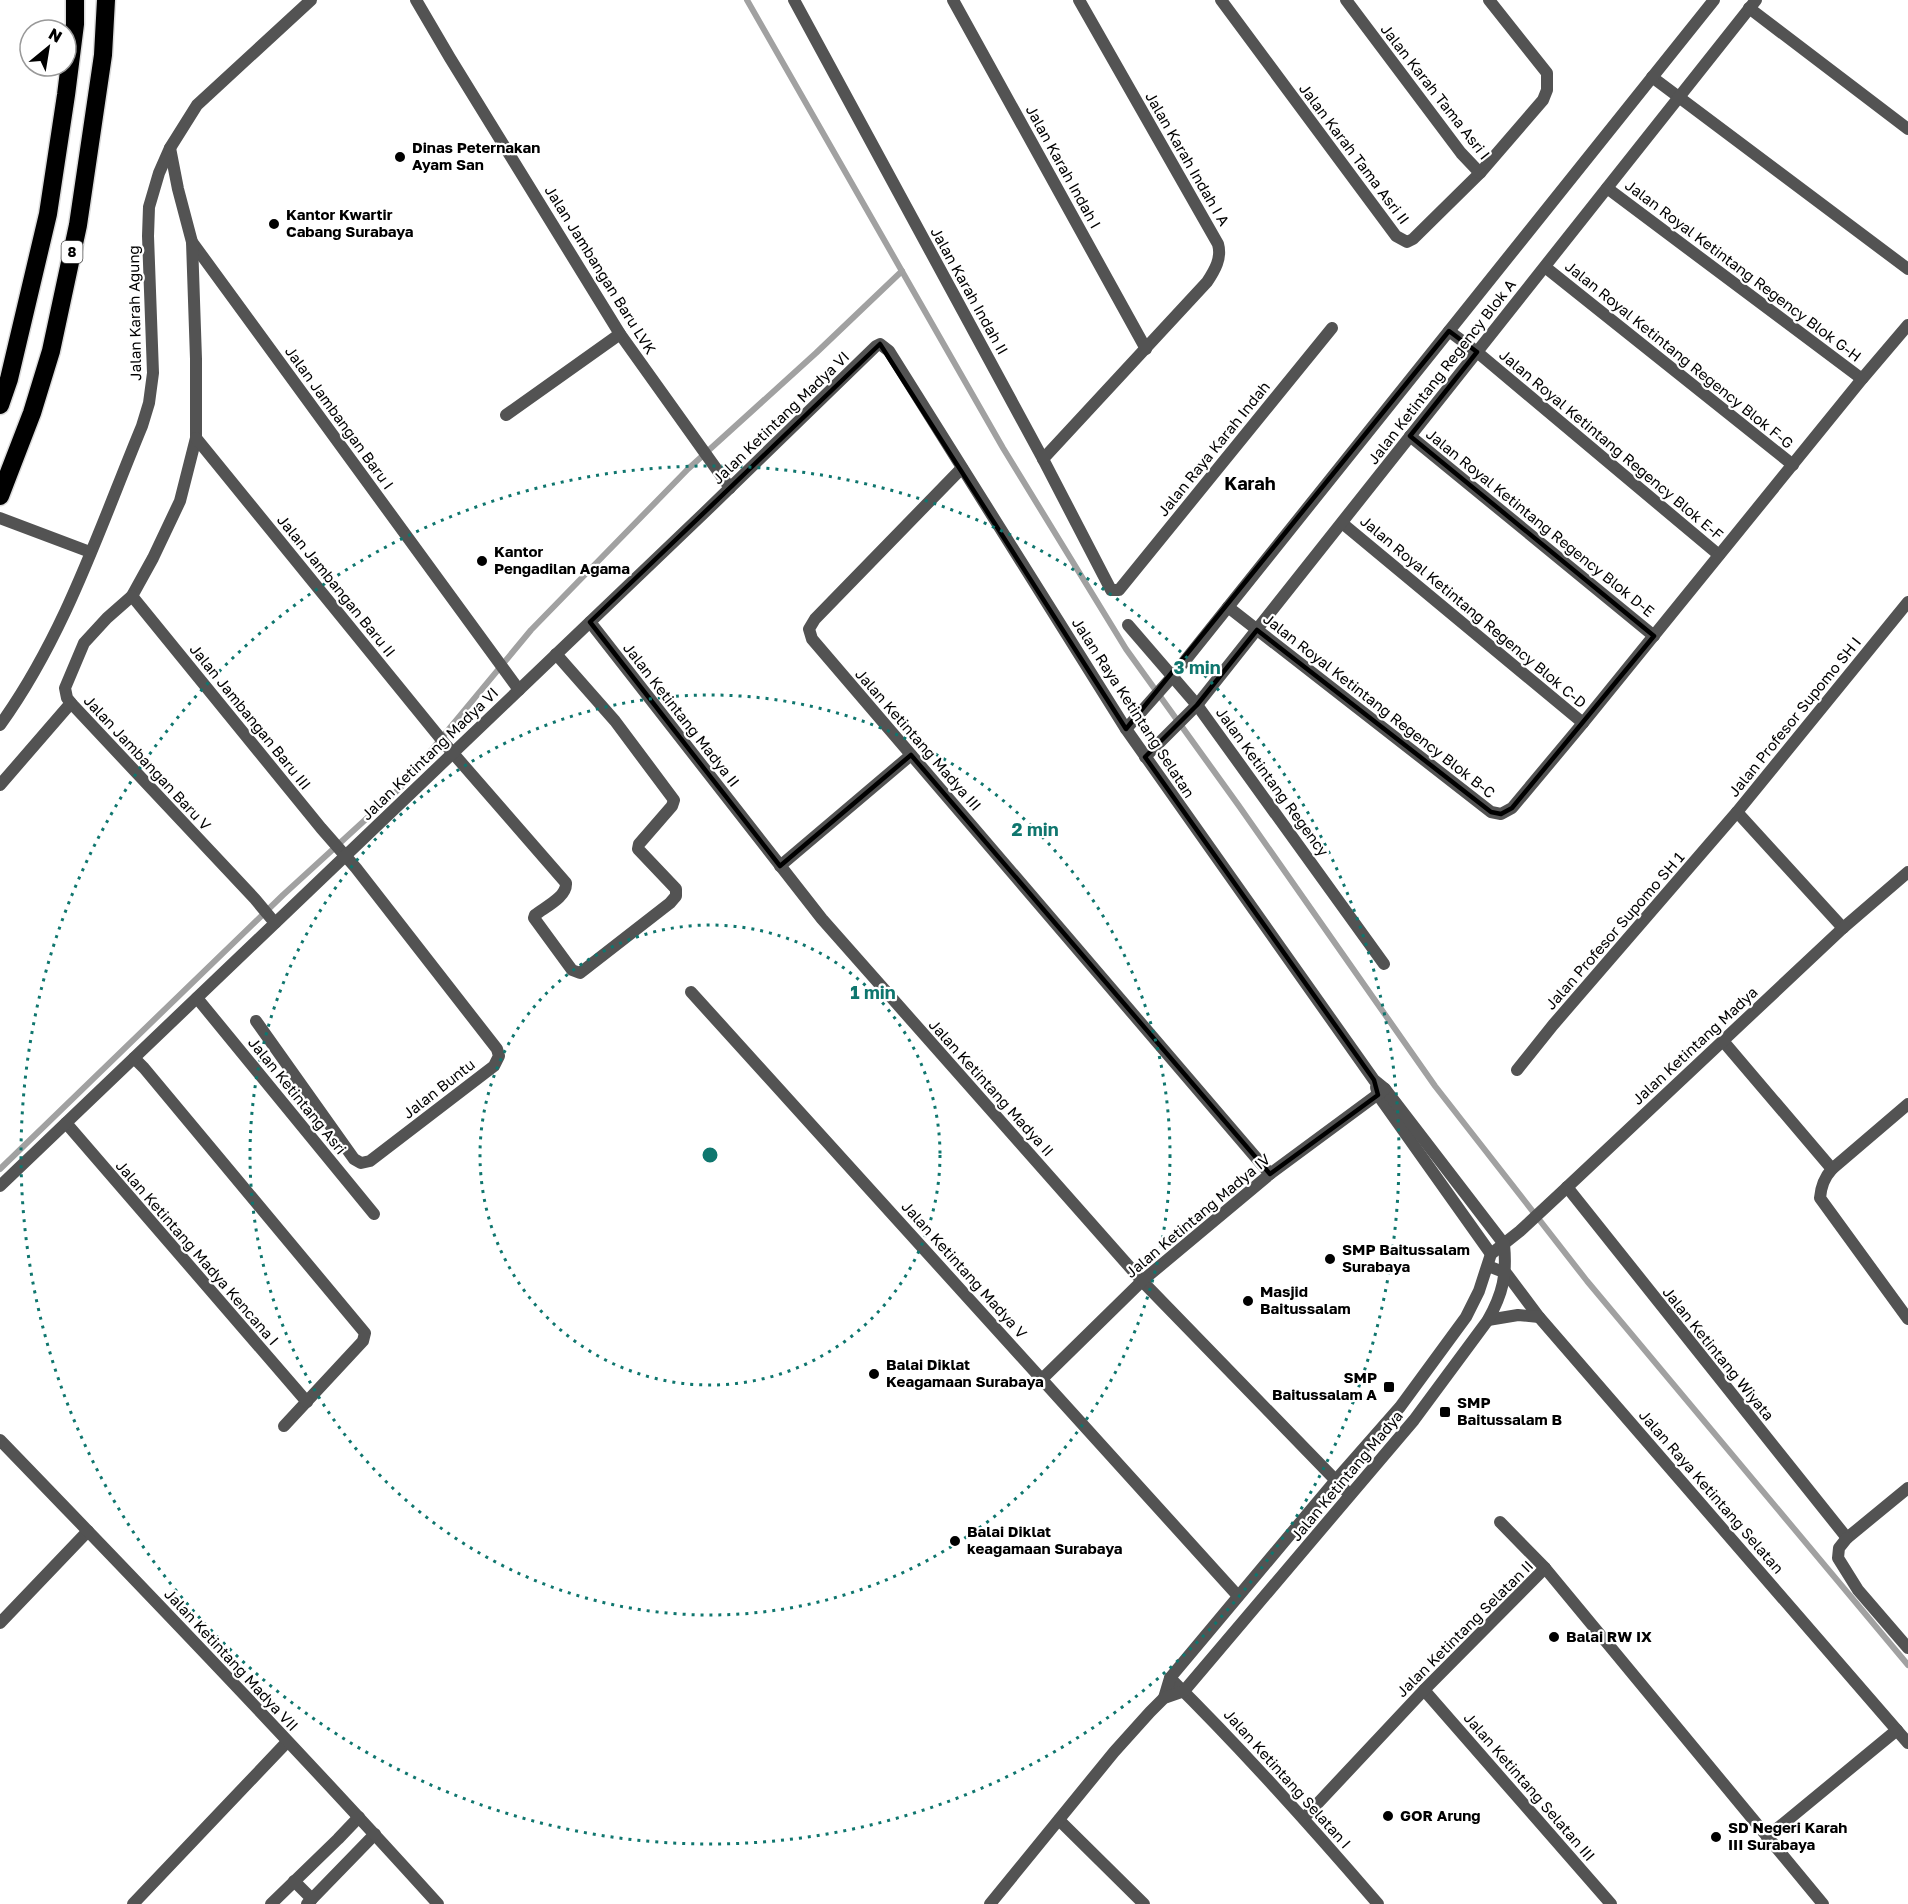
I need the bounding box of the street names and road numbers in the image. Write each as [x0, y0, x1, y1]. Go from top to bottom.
street label: Jalan Karah Tama Asri I [1377, 20, 1494, 163]
street label: Jalan Karah Tama Asri II [1296, 79, 1414, 227]
street label: Jalan Karah Indah I A [1142, 88, 1234, 229]
street label: Jalan Karah Indah I [1023, 102, 1105, 231]
street label: Jalan Royal Ketintang Regency Blok G-H [1622, 176, 1865, 365]
street label: Jalan Jambangan Baru LVK [541, 182, 660, 357]
street label: Jalan Karah Indah II [927, 224, 1012, 357]
road number: 8 [62, 241, 82, 263]
street label: Jalan Karah Agung [124, 245, 144, 381]
street label: Jalan Royal Ketintang Regency Blok F-G [1562, 256, 1797, 452]
street label: Jalan Ketintang Regency Blok A [1363, 275, 1519, 467]
street label: Jalan Jambangan Baru I [282, 342, 398, 493]
street label: Jalan Royal Ketintang Regency Blok E-F [1496, 345, 1727, 543]
street label: Jalan Ketintang Madya VI [708, 347, 852, 487]
street label: Jalan Raya Karah Indah [1154, 378, 1274, 520]
street label: Jalan Royal Ketintang Regency Blok D-E [1423, 424, 1658, 620]
street label: Jalan Jambangan Baru II [274, 511, 400, 660]
street label: Jalan Royal Ketintang Regency Blok C-D [1357, 511, 1590, 711]
street label: Jalan Royal Ketintang Regency Blok B-C [1260, 609, 1499, 801]
street label: Jalan Raya Ketintang Selatan [1069, 614, 1199, 801]
street label: Jalan Profesor Supomo SH I [1724, 633, 1864, 800]
street label: Jalan Ketintang Madya II [620, 639, 744, 790]
street label: Jalan Jambangan Baru III [186, 640, 315, 793]
street label: Jalan Ketintang Madya III [852, 665, 985, 814]
street label: Jalan Ketintang Madya VI [357, 683, 501, 823]
street label: Jalan Jambangan Baru V [80, 691, 215, 834]
street label: Jalan Ketintang Regency [1213, 703, 1333, 860]
street label: Jalan Profesor Supomo SH 1 [1541, 848, 1688, 1013]
street label: Jalan Ketintang Madya [1628, 983, 1761, 1108]
street label: Jalan Ketintang Madya II [926, 1015, 1058, 1159]
street label: Jalan Ketintang Asri [245, 1033, 351, 1158]
street label: Jalan Buntu [399, 1055, 478, 1122]
street label: Jalan Ketintang Madya IV [1121, 1149, 1273, 1281]
street label: Jalan Ketintang Madya Kencana I [113, 1156, 283, 1348]
street label: Jalan Ketintang Madya V [898, 1197, 1031, 1342]
street label: Jalan Ketintang Wiyata [1659, 1283, 1778, 1424]
street label: Jalan Raya Ketintang Selatan [1636, 1406, 1788, 1577]
street label: Jalan Ketintang Madya [1286, 1407, 1406, 1544]
street label: Jalan Ketintang Selatan II [1392, 1556, 1536, 1700]
street label: Jalan Ketintang Madya VII [161, 1584, 302, 1734]
street label: Jalan Ketintang Selatan I [1220, 1705, 1355, 1852]
street label: Jalan Ketintang Selatan III [1460, 1709, 1599, 1864]

